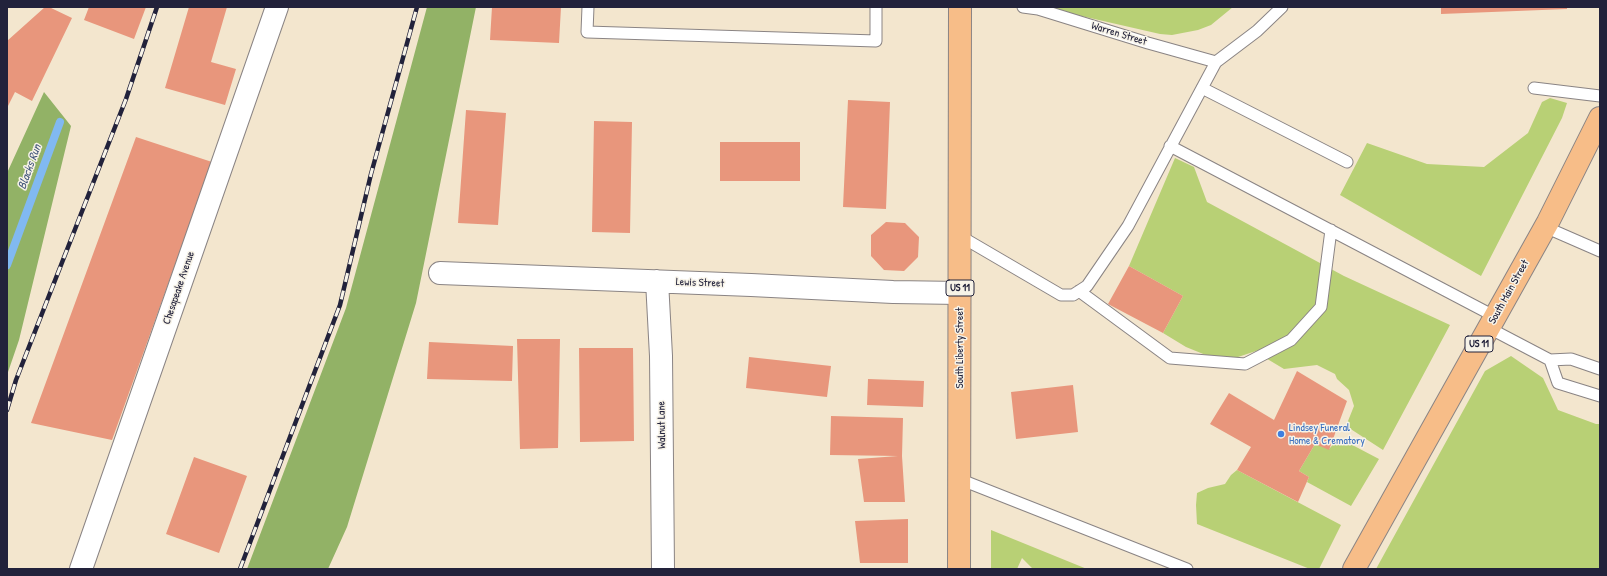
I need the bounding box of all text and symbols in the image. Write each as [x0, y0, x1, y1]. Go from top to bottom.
street label: Warren Street [1090, 19, 1148, 49]
water label: Blacks Run [15, 143, 45, 191]
street label: Chesapeake Avenue [160, 250, 198, 326]
street label: South Main Street [1486, 258, 1532, 326]
street label: Lewis Street [676, 276, 724, 290]
road number: US 11 [946, 280, 974, 296]
street label: South Liberty Street [953, 307, 967, 389]
road number: US 11 [1465, 336, 1493, 352]
street label: Walnut Lane [655, 401, 669, 449]
place label: Lindsey Funeral Home & Crematory [1289, 421, 1365, 447]
marker: Lindsey Funeral Home & Crematory [1276, 429, 1286, 439]

